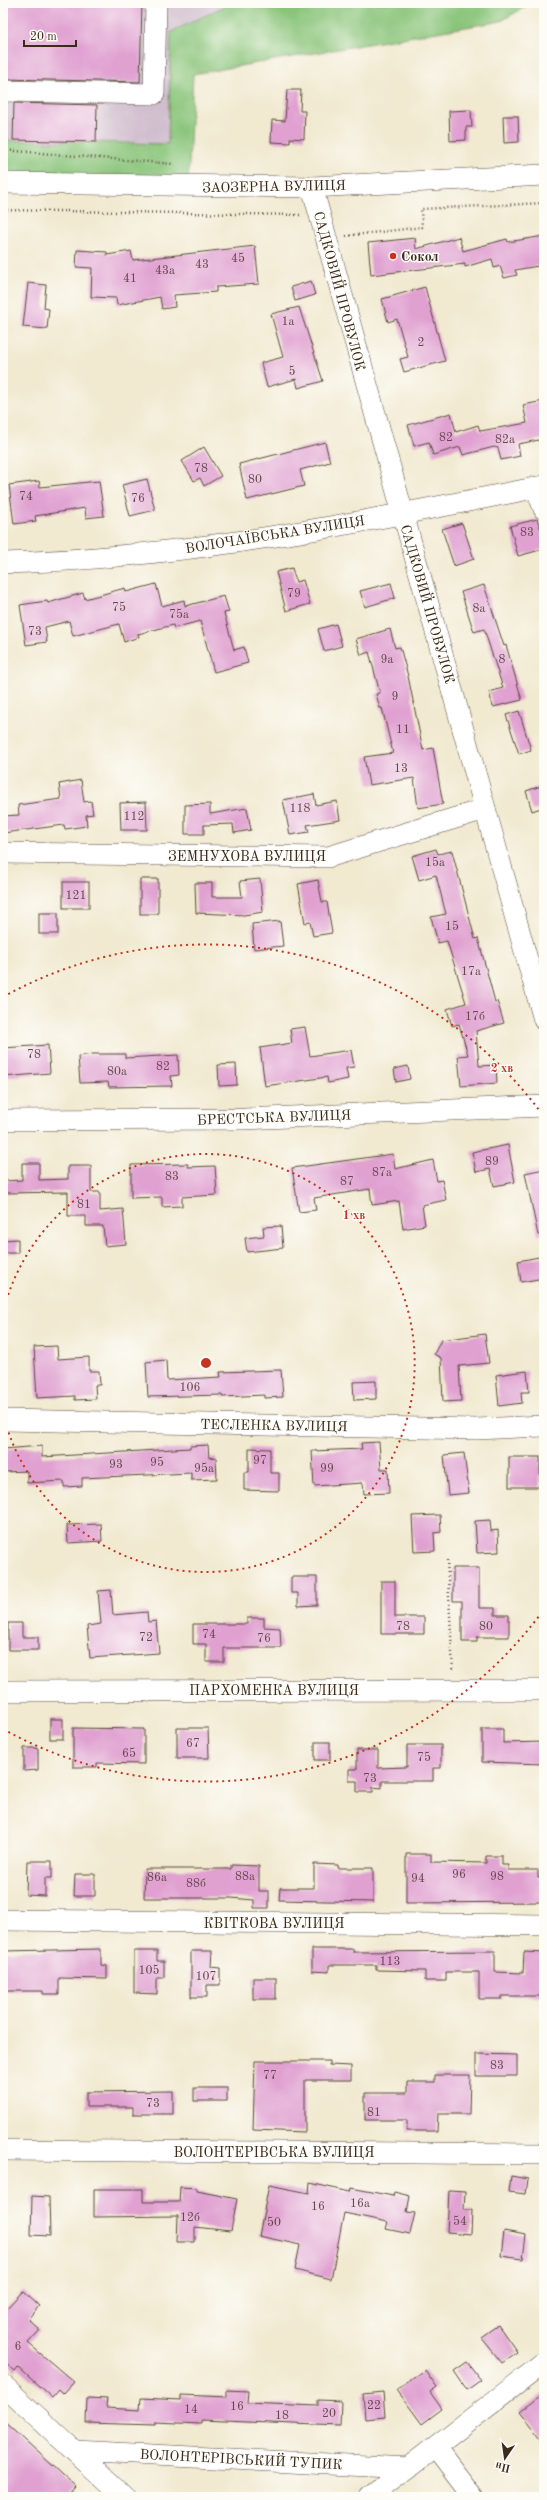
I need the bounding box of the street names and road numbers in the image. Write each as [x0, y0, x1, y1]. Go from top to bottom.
street label: ЗАОЗЕРНА ВУЛИЦЯ [202, 179, 346, 195]
street label: САДКОВИЙ ПРОВУЛОК [311, 209, 371, 373]
street label: ВОЛОЧАЇВСЬКА ВУЛИЦЯ [184, 511, 366, 556]
street label: САДКОВИЙ ПРОВУЛОК [398, 522, 460, 685]
street label: ЗЕМНУХОВА ВУЛИЦЯ [168, 850, 326, 864]
street label: БРЕСТСЬКА ВУЛИЦЯ [197, 1108, 351, 1128]
street label: ТЕСЛЕНКА ВУЛИЦЯ [200, 1418, 348, 1434]
street label: ПАРХОМЕНКА ВУЛИЦЯ [189, 1684, 359, 1698]
street label: КВІТКОВА ВУЛИЦЯ [203, 1917, 345, 1931]
street label: ВОЛОНТЕРІВСЬКА ВУЛИЦЯ [173, 2146, 375, 2160]
street label: ВОЛОНТЕРІВСЬКИЙ ТУПИК [139, 2444, 343, 2472]

